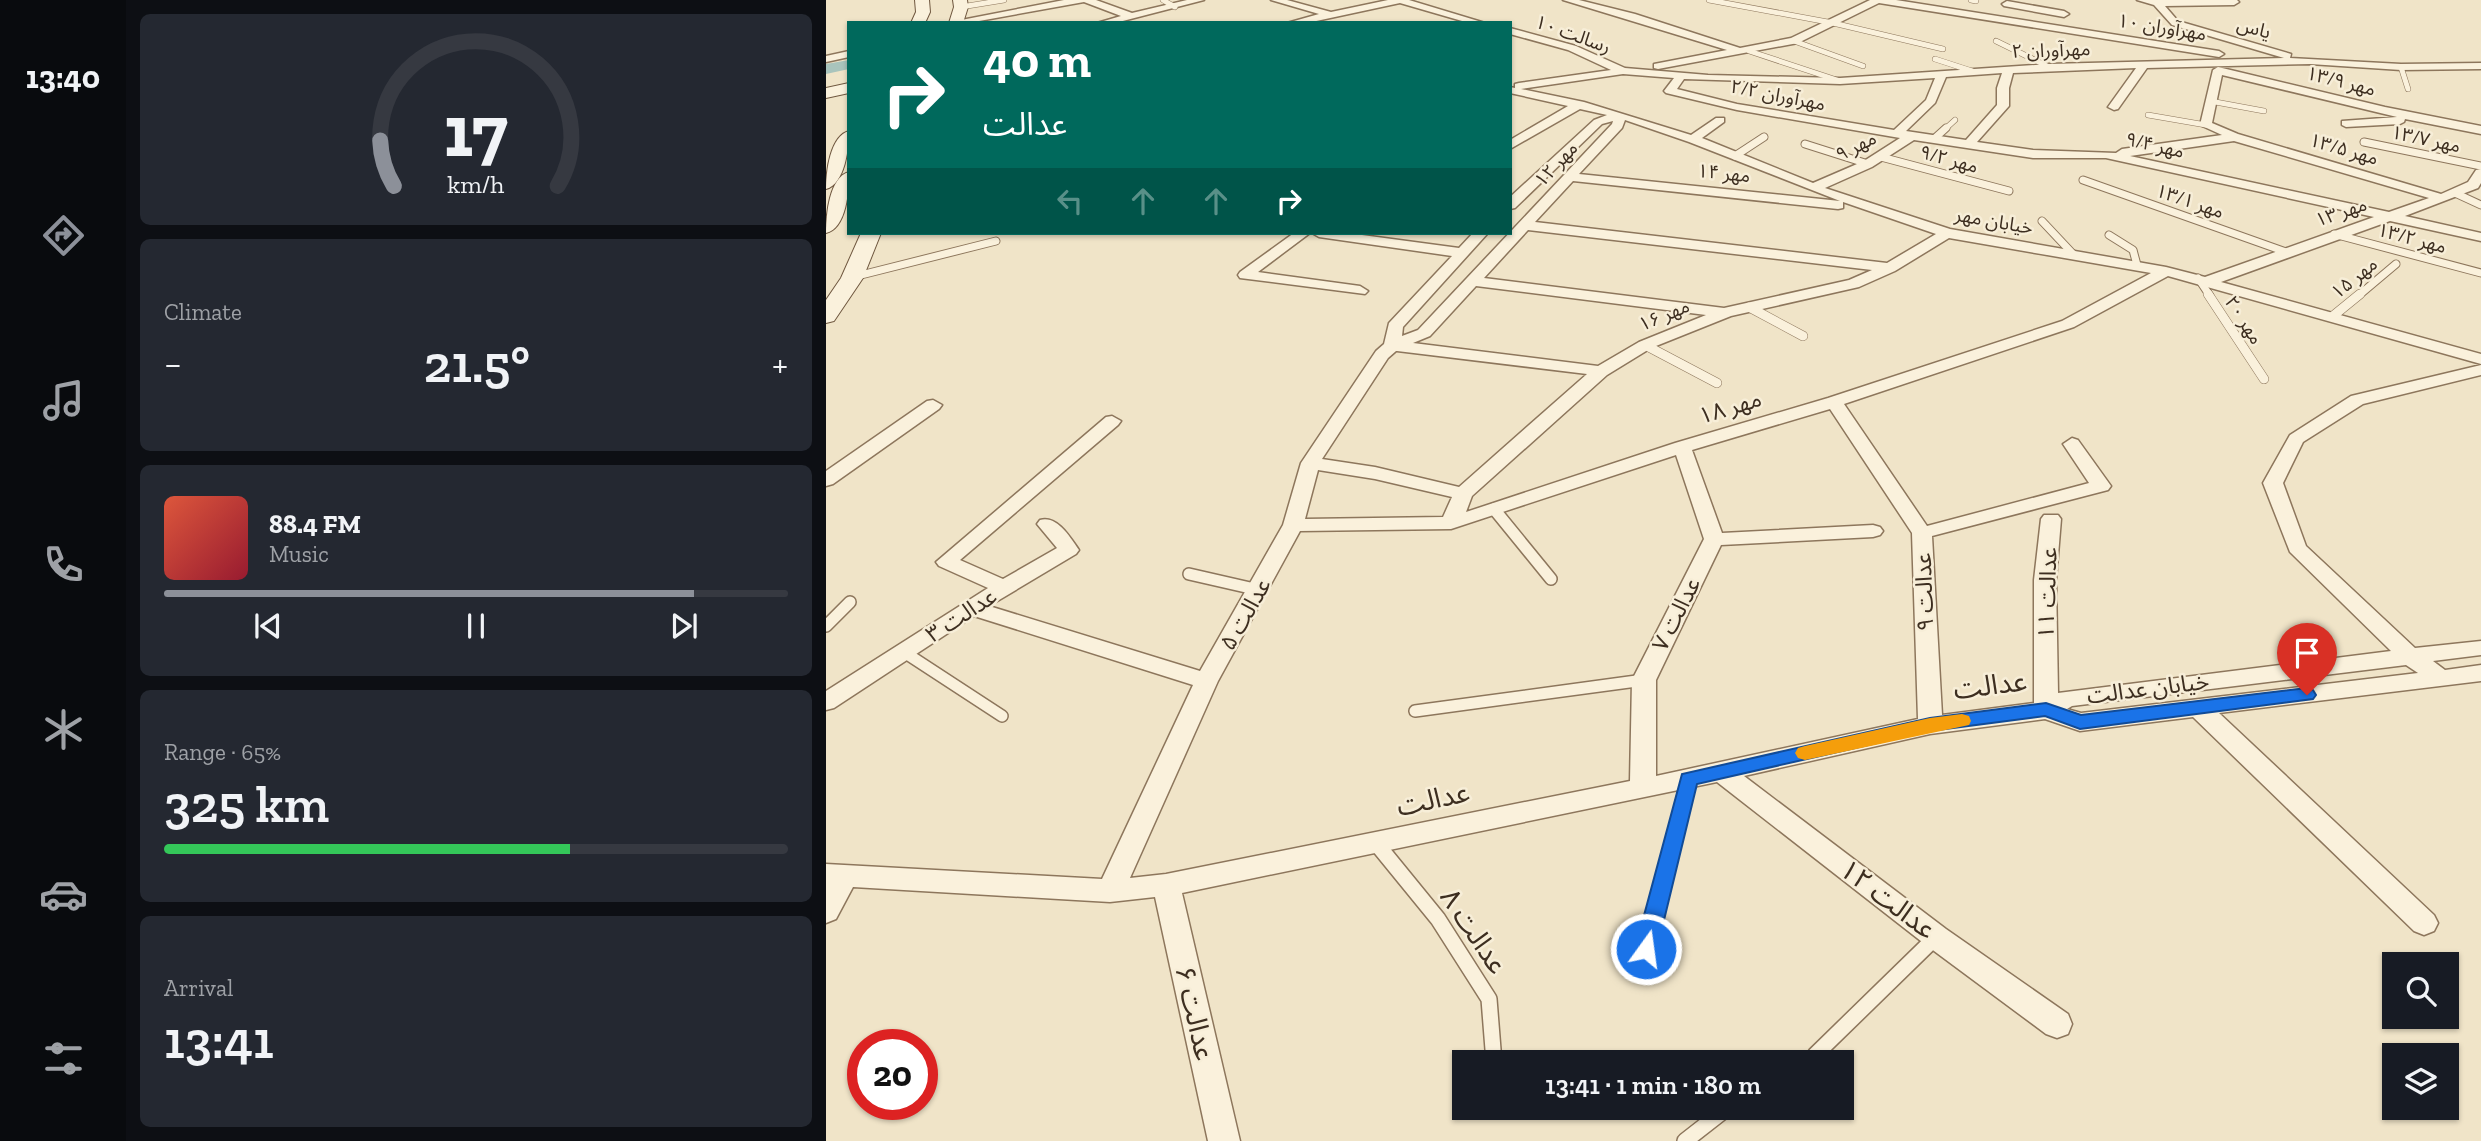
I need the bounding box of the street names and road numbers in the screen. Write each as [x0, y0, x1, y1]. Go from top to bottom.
street label: مهرآوران ۱۰ [2116, 9, 2208, 45]
street label: رسالت ۱۰ [1532, 10, 1614, 58]
street label: یاس [2235, 12, 2273, 44]
street label: مهرآوران ۲ [2011, 37, 2091, 63]
street label: مهر ۱۳/۹ [2304, 61, 2378, 101]
street label: مهرآوران ۲/۲ [1729, 75, 1827, 115]
street label: مهر ۱۳/۷ [2389, 120, 2463, 158]
street label: مهر ۹ [1832, 126, 1880, 166]
street label: مهر ۹/۴ [2123, 127, 2187, 163]
street label: مهر ۱۳/۵ [2307, 128, 2381, 170]
street label: مهر ۱۲ [1529, 137, 1583, 191]
street label: مهر ۹/۲ [1917, 140, 1981, 178]
street label: مهر ۱۴ [1696, 159, 1752, 187]
street label: مهر ۱۳/۱ [2153, 179, 2227, 223]
street label: مهر ۱۳ [2312, 192, 2370, 232]
street label: خیابان مهر [1952, 203, 2035, 239]
street label: مهر ۱۳/۲ [2375, 218, 2449, 258]
street label: مهر ۱۵ [2326, 252, 2382, 304]
street label: مهر ۲۰ [2220, 291, 2268, 349]
street label: مهر ۱۶ [1635, 294, 1693, 336]
street label: مهر ۱۸ [1695, 384, 1765, 430]
street label: عدالت ۱۱ [2031, 547, 2063, 639]
street label: عدالت ۹ [1909, 552, 1939, 632]
street label: عدالت ۵ [1213, 573, 1277, 655]
street label: عدالت ۷ [1646, 573, 1706, 655]
street label: عدالت ۳ [920, 582, 1002, 648]
street label: عدالت [1951, 664, 2029, 706]
street label: خیابان عدالت [2085, 667, 2211, 709]
street label: عدالت [1394, 775, 1472, 823]
street label: عدالت ۱۲ [1833, 852, 1943, 946]
street label: عدالت ۸ [1434, 882, 1514, 980]
street label: عدالت ۶ [1168, 963, 1222, 1063]

